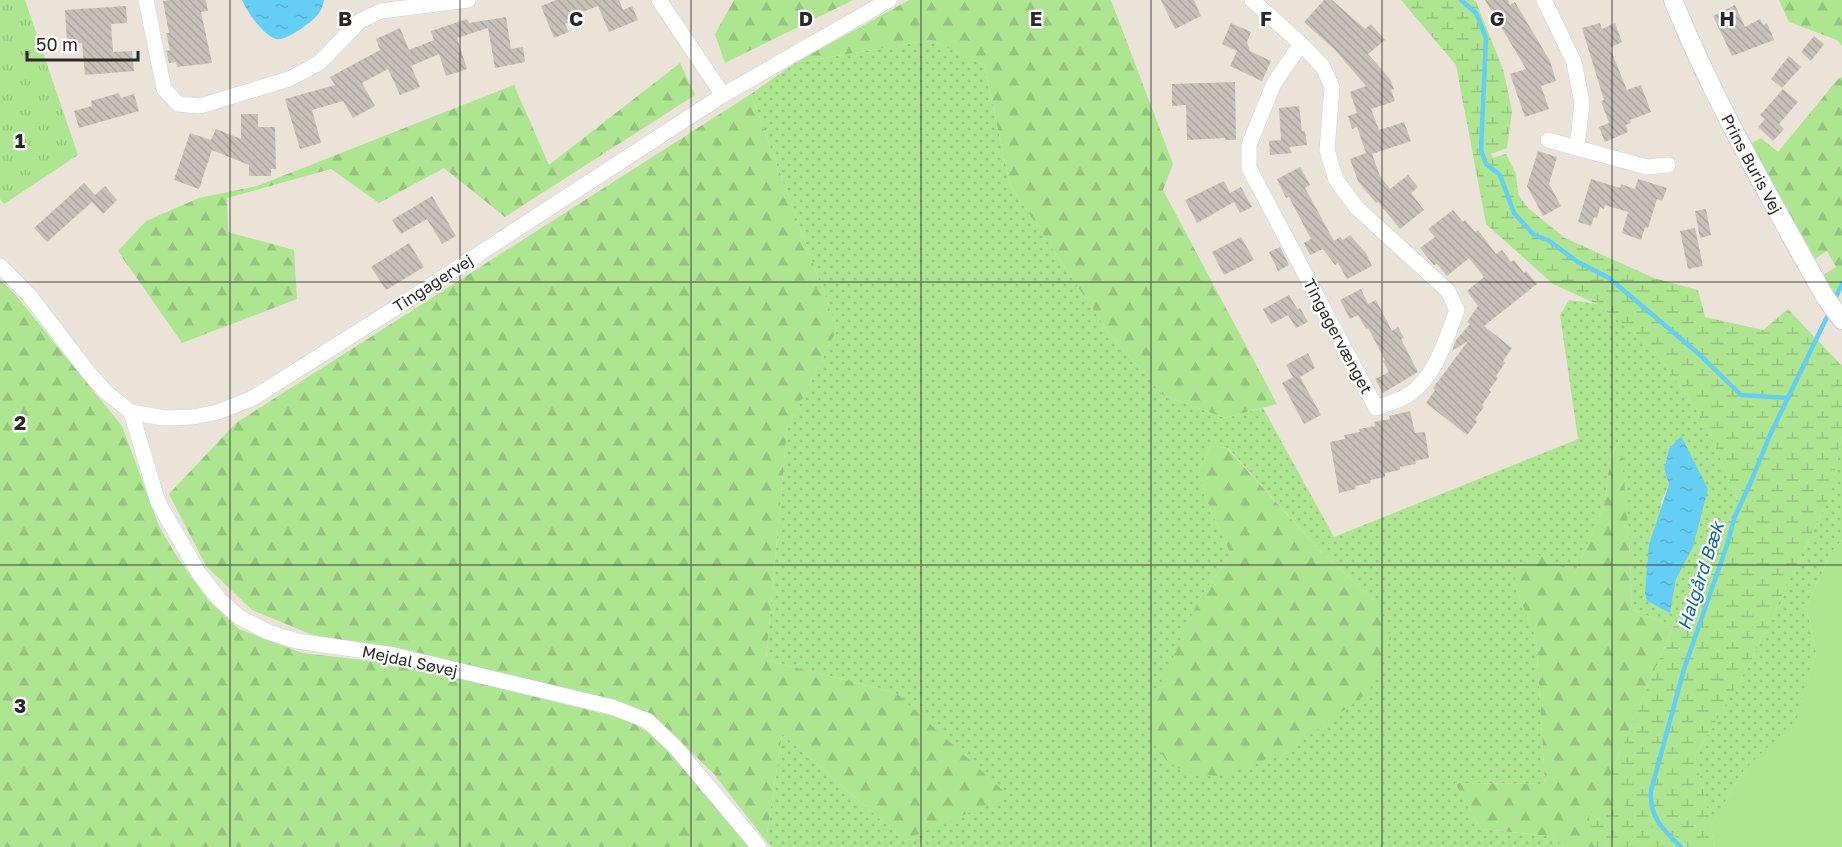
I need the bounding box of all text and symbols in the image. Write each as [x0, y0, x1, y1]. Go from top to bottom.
text: B [338, 6, 352, 30]
text: C [569, 6, 583, 30]
text: D [799, 6, 813, 30]
text: E [1030, 6, 1042, 30]
text: F [1260, 6, 1272, 30]
text: G [1490, 6, 1504, 30]
text: H [1719, 6, 1735, 30]
scale bar [27, 24, 138, 62]
text: 50 m [36, 33, 78, 55]
street label: Prins Buris Vej [1717, 111, 1787, 217]
text: 1 [15, 128, 25, 152]
street label: Tingagervej [389, 250, 477, 316]
street label: Tingagervænget [1299, 275, 1377, 397]
text: 2 [14, 410, 26, 434]
water label: Halgård Bæk [1672, 517, 1728, 632]
street label: Mejdal Søvej [360, 641, 460, 681]
text: 3 [14, 693, 26, 717]

